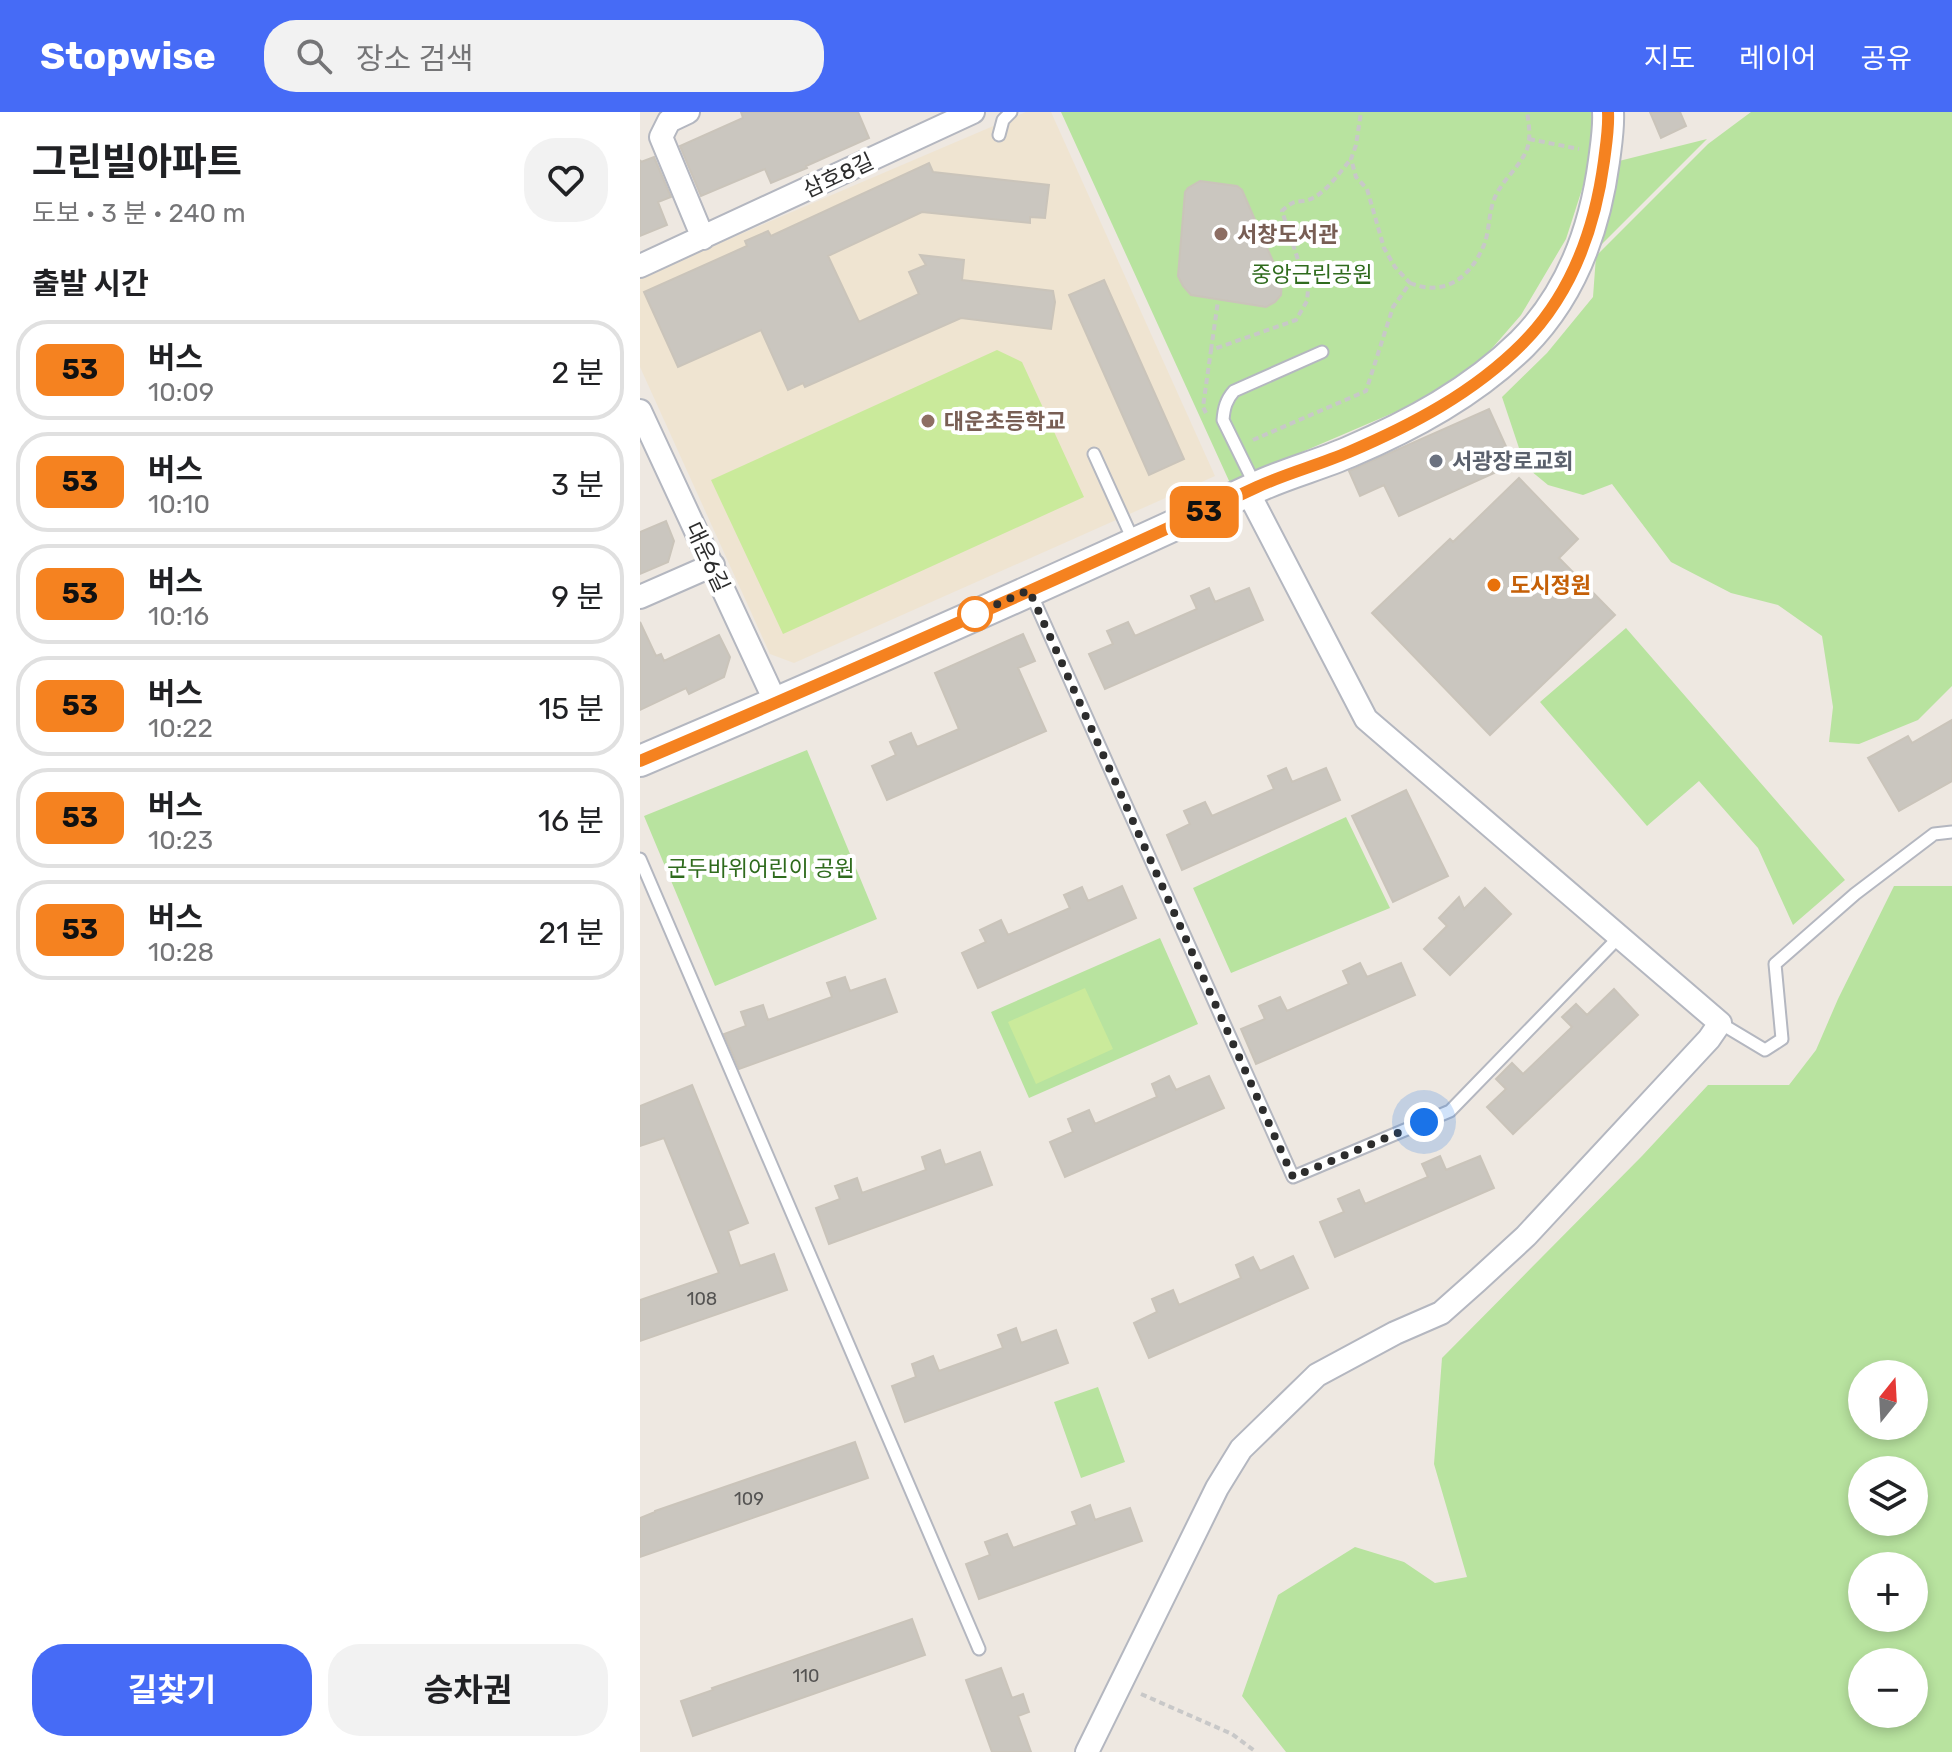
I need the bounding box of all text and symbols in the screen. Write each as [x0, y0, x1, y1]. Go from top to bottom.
search box [264, 20, 824, 92]
text: Stopwise [40, 33, 216, 79]
icon: search [292, 34, 336, 78]
text: 장소 검색 [356, 41, 474, 77]
text: 지도 [1644, 42, 1695, 75]
text: 레이어 [1739, 42, 1816, 75]
text: 공유 [1860, 42, 1912, 75]
button: heart [524, 138, 608, 222]
text: 그린빌아파트 [32, 139, 242, 185]
street label: 삼호8길 [799, 147, 878, 203]
text: 도보 · 3 분 · 240 m [32, 198, 246, 229]
place label: 서창도서관 [1237, 221, 1338, 248]
marker: 서창도서관 [1212, 225, 1230, 243]
park label: 중앙근린공원 [1251, 261, 1373, 288]
text: 출발 시간 [32, 266, 149, 302]
text: 버스 [148, 340, 203, 376]
text: 53 [62, 353, 98, 386]
text: 2 분 [551, 355, 604, 391]
text: 10:09 [148, 377, 214, 408]
place label: 대운초등학교 [944, 408, 1065, 435]
marker: 대운초등학교 [919, 412, 937, 430]
place label: 서광장로교회 [1452, 448, 1573, 475]
text: 버스 [148, 452, 203, 488]
marker: 서광장로교회 [1427, 452, 1445, 470]
text: 53 [62, 465, 98, 498]
text: 3 분 [551, 467, 604, 503]
line badge: 53 [1168, 486, 1240, 538]
text: 10:10 [148, 489, 210, 520]
text: 53 [1186, 495, 1222, 528]
street label: 대운6길 [680, 518, 735, 596]
text: 버스 [148, 564, 203, 600]
place label: 도시정원 [1510, 572, 1591, 599]
marker: 도시정원 [1485, 576, 1503, 594]
text: 53 [62, 577, 98, 610]
text: 9 분 [551, 579, 604, 615]
unlabelled marker [958, 597, 992, 631]
text: 10:16 [148, 601, 209, 632]
text: 버스 [148, 676, 203, 712]
text: 53 [62, 689, 98, 722]
text: 15 분 [538, 691, 604, 727]
text: 10:22 [148, 713, 213, 744]
text: 버스 [148, 788, 203, 824]
text: 53 [62, 801, 98, 834]
text: 16 분 [538, 803, 604, 839]
text: 10:23 [148, 825, 213, 856]
park label: 군두바위어린이 공원 [667, 855, 855, 882]
text: 버스 [148, 900, 203, 936]
text: 53 [62, 913, 98, 946]
text: 21 분 [539, 915, 604, 951]
text: 10:28 [148, 937, 214, 968]
your location [1404, 1102, 1444, 1142]
house number: 108 [687, 1288, 717, 1310]
north arrow [1848, 1360, 1928, 1440]
map controls [1848, 1360, 1928, 1728]
button: layers [1848, 1456, 1928, 1536]
house number: 109 [734, 1488, 764, 1510]
button: + [1848, 1552, 1928, 1632]
button: 길찾기 [32, 1644, 312, 1736]
button: 승차권 [328, 1644, 608, 1736]
button: − [1848, 1648, 1928, 1728]
house number: 110 [793, 1665, 819, 1687]

